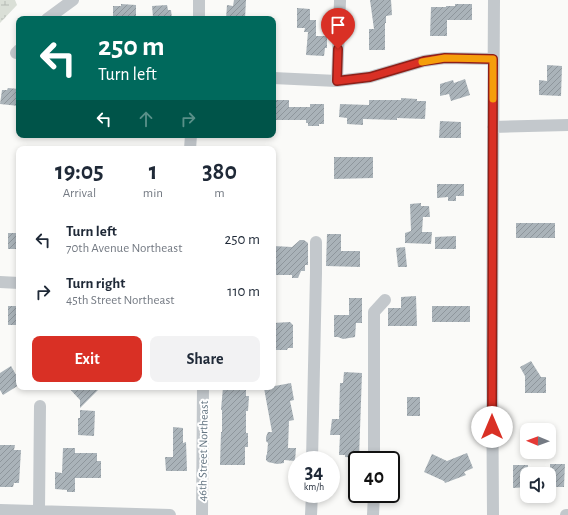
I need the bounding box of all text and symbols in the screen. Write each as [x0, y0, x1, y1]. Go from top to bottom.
pin [321, 8, 355, 49]
icon: arrive [327, 14, 349, 36]
icon: left [32, 32, 84, 84]
text: 250 m [98, 33, 165, 61]
text: Turn left [98, 66, 157, 84]
icon: left [93, 108, 115, 130]
icon: ahead [135, 108, 157, 130]
icon: right [177, 108, 199, 130]
text: 19:05 [55, 160, 104, 184]
text: 1 [149, 160, 157, 184]
text: 380 [202, 160, 237, 184]
text: Arrival [63, 187, 96, 200]
text: min [143, 187, 163, 200]
text: m [214, 187, 225, 200]
text: Turn left [66, 224, 117, 239]
icon: left [32, 229, 54, 251]
text: 250 m [225, 232, 260, 247]
text: 70th Avenue Northeast [66, 242, 182, 255]
text: Turn right [66, 276, 125, 291]
icon: right [32, 281, 54, 303]
text: 110 m [227, 284, 260, 299]
text: 45th Street Northeast [66, 294, 174, 307]
button: Exit [32, 336, 142, 382]
button: Share [150, 336, 260, 382]
street label: 46th Street Northeast [196, 400, 210, 501]
position arrow [471, 406, 513, 448]
north arrow [520, 423, 556, 459]
map controls [520, 423, 556, 503]
speed limit sign: 40 [348, 451, 400, 503]
text: 34 [305, 462, 323, 482]
button: sound [520, 467, 556, 503]
text: km/h [304, 482, 324, 492]

